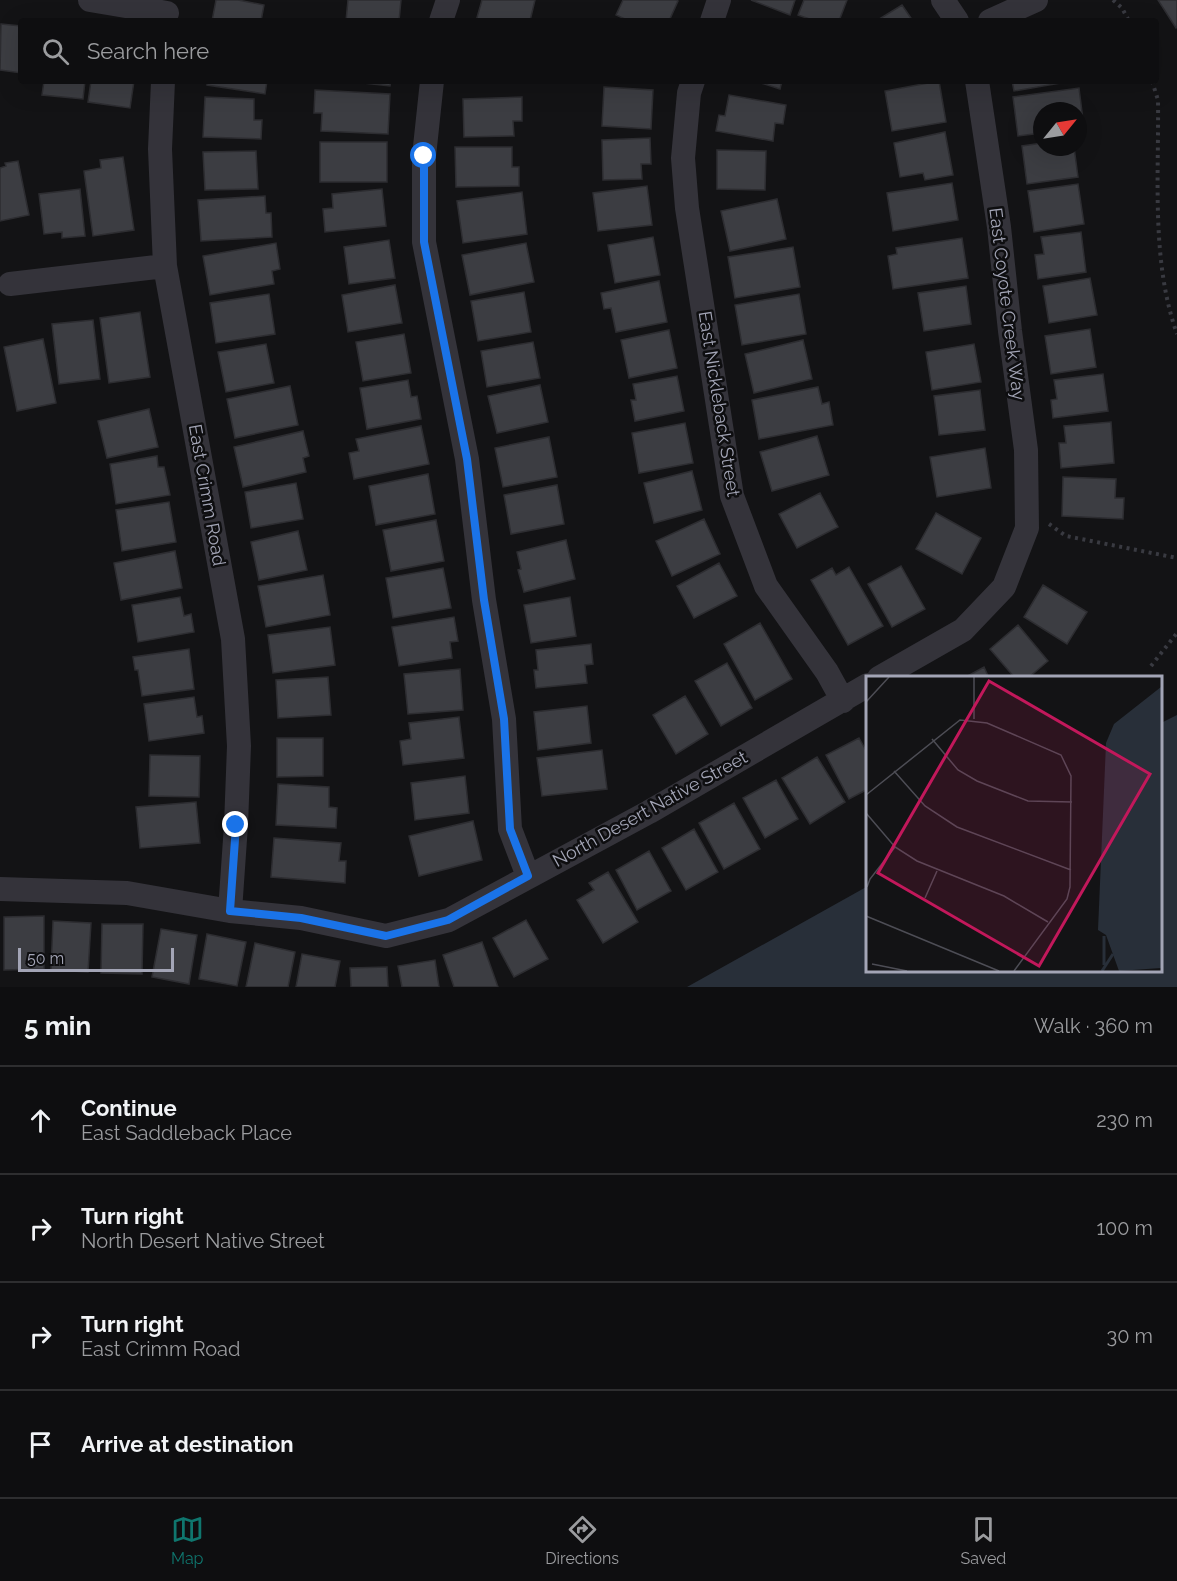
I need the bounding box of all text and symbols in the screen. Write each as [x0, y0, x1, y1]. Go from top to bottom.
search box [18, 18, 1159, 84]
icon: search [39, 35, 72, 68]
text: Search here [87, 38, 209, 64]
north arrow [1033, 102, 1087, 156]
route start [410, 142, 436, 168]
street label: East Coyote Creek Way [985, 206, 1030, 402]
street label: East Nickleback Street [694, 310, 745, 498]
street label: East Crimm Road [185, 422, 230, 567]
inset map [866, 676, 1162, 972]
street label: North Desert Native Street [549, 746, 751, 871]
route end [222, 811, 248, 837]
scale bar [18, 945, 174, 972]
text: 50 m [27, 949, 64, 968]
text: 5 min [24, 1011, 91, 1041]
text: Walk · 360 m [1034, 1014, 1153, 1038]
text: Continue [81, 1095, 177, 1121]
icon: ahead [24, 1104, 57, 1137]
text: 230 m [1096, 1108, 1153, 1132]
text: East Saddleback Place [81, 1121, 292, 1145]
text: Turn right [81, 1203, 184, 1229]
icon: right [24, 1212, 57, 1245]
text: 100 m [1096, 1216, 1153, 1240]
text: North Desert Native Street [81, 1229, 325, 1253]
text: Turn right [81, 1311, 184, 1337]
icon: right [24, 1320, 57, 1353]
text: 30 m [1107, 1324, 1153, 1348]
text: East Crimm Road [81, 1337, 240, 1361]
icon: arrive [24, 1428, 57, 1461]
text: Arrive at destination [81, 1431, 294, 1457]
tab: Map [171, 1513, 204, 1568]
tab: Directions [545, 1513, 619, 1568]
tab: Saved [960, 1513, 1006, 1568]

